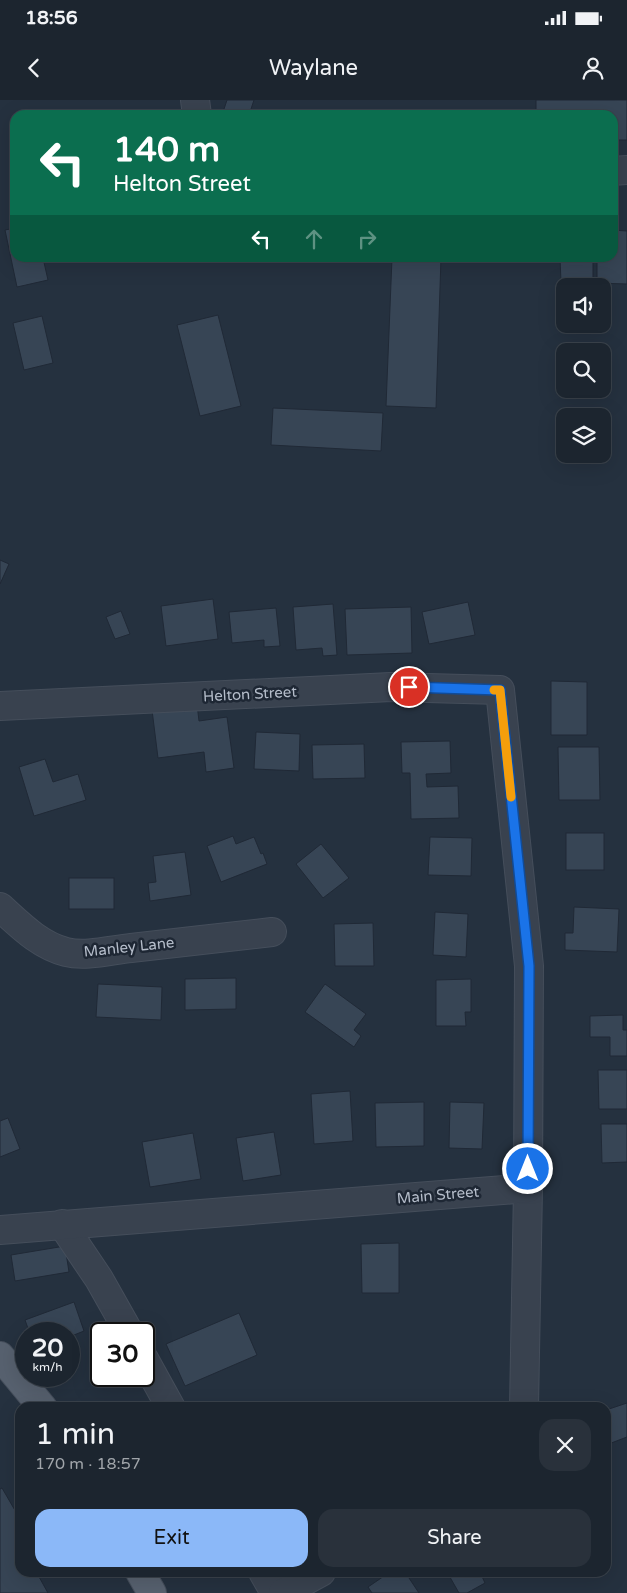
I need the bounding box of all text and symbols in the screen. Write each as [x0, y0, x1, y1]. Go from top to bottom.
text: 18:56 [25, 7, 78, 29]
icon: back [20, 54, 48, 82]
icon: person [579, 54, 607, 82]
text: Waylane [269, 55, 358, 81]
text: 140 m [113, 129, 220, 171]
icon: left [30, 130, 95, 195]
text: Helton Street [113, 171, 251, 197]
icon: left [247, 225, 275, 253]
icon: ahead [300, 225, 328, 253]
icon: right [353, 225, 381, 253]
map controls [556, 278, 611, 463]
button: sound [556, 278, 611, 333]
button: search [556, 343, 611, 398]
button: layers [556, 408, 611, 463]
pin [388, 666, 430, 708]
icon: arrive [395, 673, 423, 701]
street label: Helton Street [203, 683, 298, 705]
street label: Manley Lane [83, 933, 175, 961]
position arrow [501, 1142, 553, 1194]
street label: Main Street [396, 1182, 480, 1208]
speed limit sign: 30 [90, 1322, 155, 1387]
text: 20 [32, 1333, 63, 1363]
text: km/h [32, 1360, 63, 1374]
text: 1 min [35, 1416, 115, 1453]
button: close [539, 1419, 591, 1471]
text: 170 m · 18:57 [35, 1454, 141, 1474]
button: Exit [35, 1509, 308, 1567]
button: Share [318, 1509, 591, 1567]

